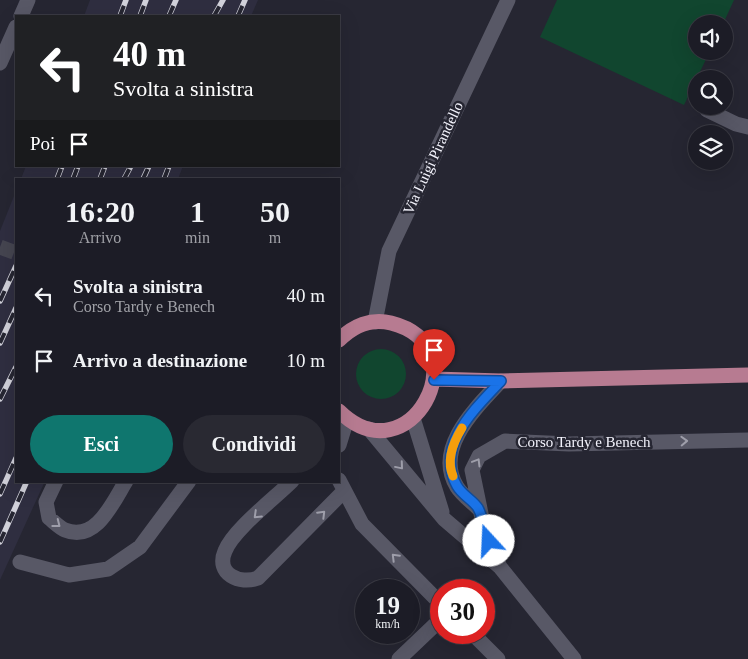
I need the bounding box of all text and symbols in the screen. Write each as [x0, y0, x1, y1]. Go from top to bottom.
map controls [688, 15, 733, 170]
button: sound [688, 15, 733, 60]
icon: left [30, 35, 95, 100]
text: 40 m [113, 35, 186, 74]
button: search [688, 70, 733, 115]
text: Svolta a sinistra [113, 76, 254, 101]
street label: Via Luigi Pirandello [400, 99, 466, 217]
button: layers [688, 125, 733, 170]
icon: arrive [65, 130, 93, 158]
text: Poi [30, 133, 55, 154]
text: 16:20 [65, 195, 135, 228]
text: 1 [190, 195, 205, 228]
text: 50 [260, 195, 290, 228]
text: Arrivo [79, 229, 121, 246]
text: min [185, 229, 210, 246]
text: m [269, 229, 281, 246]
text: Svolta a sinistra [73, 276, 203, 297]
icon: left [30, 282, 58, 310]
text: 40 m [286, 285, 325, 306]
text: Corso Tardy e Benech [73, 298, 215, 315]
pin [413, 329, 455, 380]
icon: arrive [420, 336, 448, 364]
icon: arrive [30, 347, 58, 375]
text: Arrivo a destinazione [73, 350, 247, 371]
text: 10 m [286, 350, 325, 371]
button: Esci [30, 415, 173, 473]
button: Condividi [183, 415, 325, 473]
street label: Corso Tardy e Benech [517, 434, 651, 450]
one-way arrow [680, 436, 688, 447]
one-way arrow [470, 459, 480, 468]
one-way arrow [394, 460, 403, 469]
one-way arrow [254, 509, 263, 518]
one-way arrow [316, 510, 325, 519]
position arrow [462, 514, 514, 566]
one-way arrow [51, 518, 61, 527]
one-way arrow [391, 554, 400, 563]
speed limit sign: 30 [430, 579, 495, 644]
text: 19 [375, 592, 400, 619]
text: km/h [375, 617, 400, 631]

